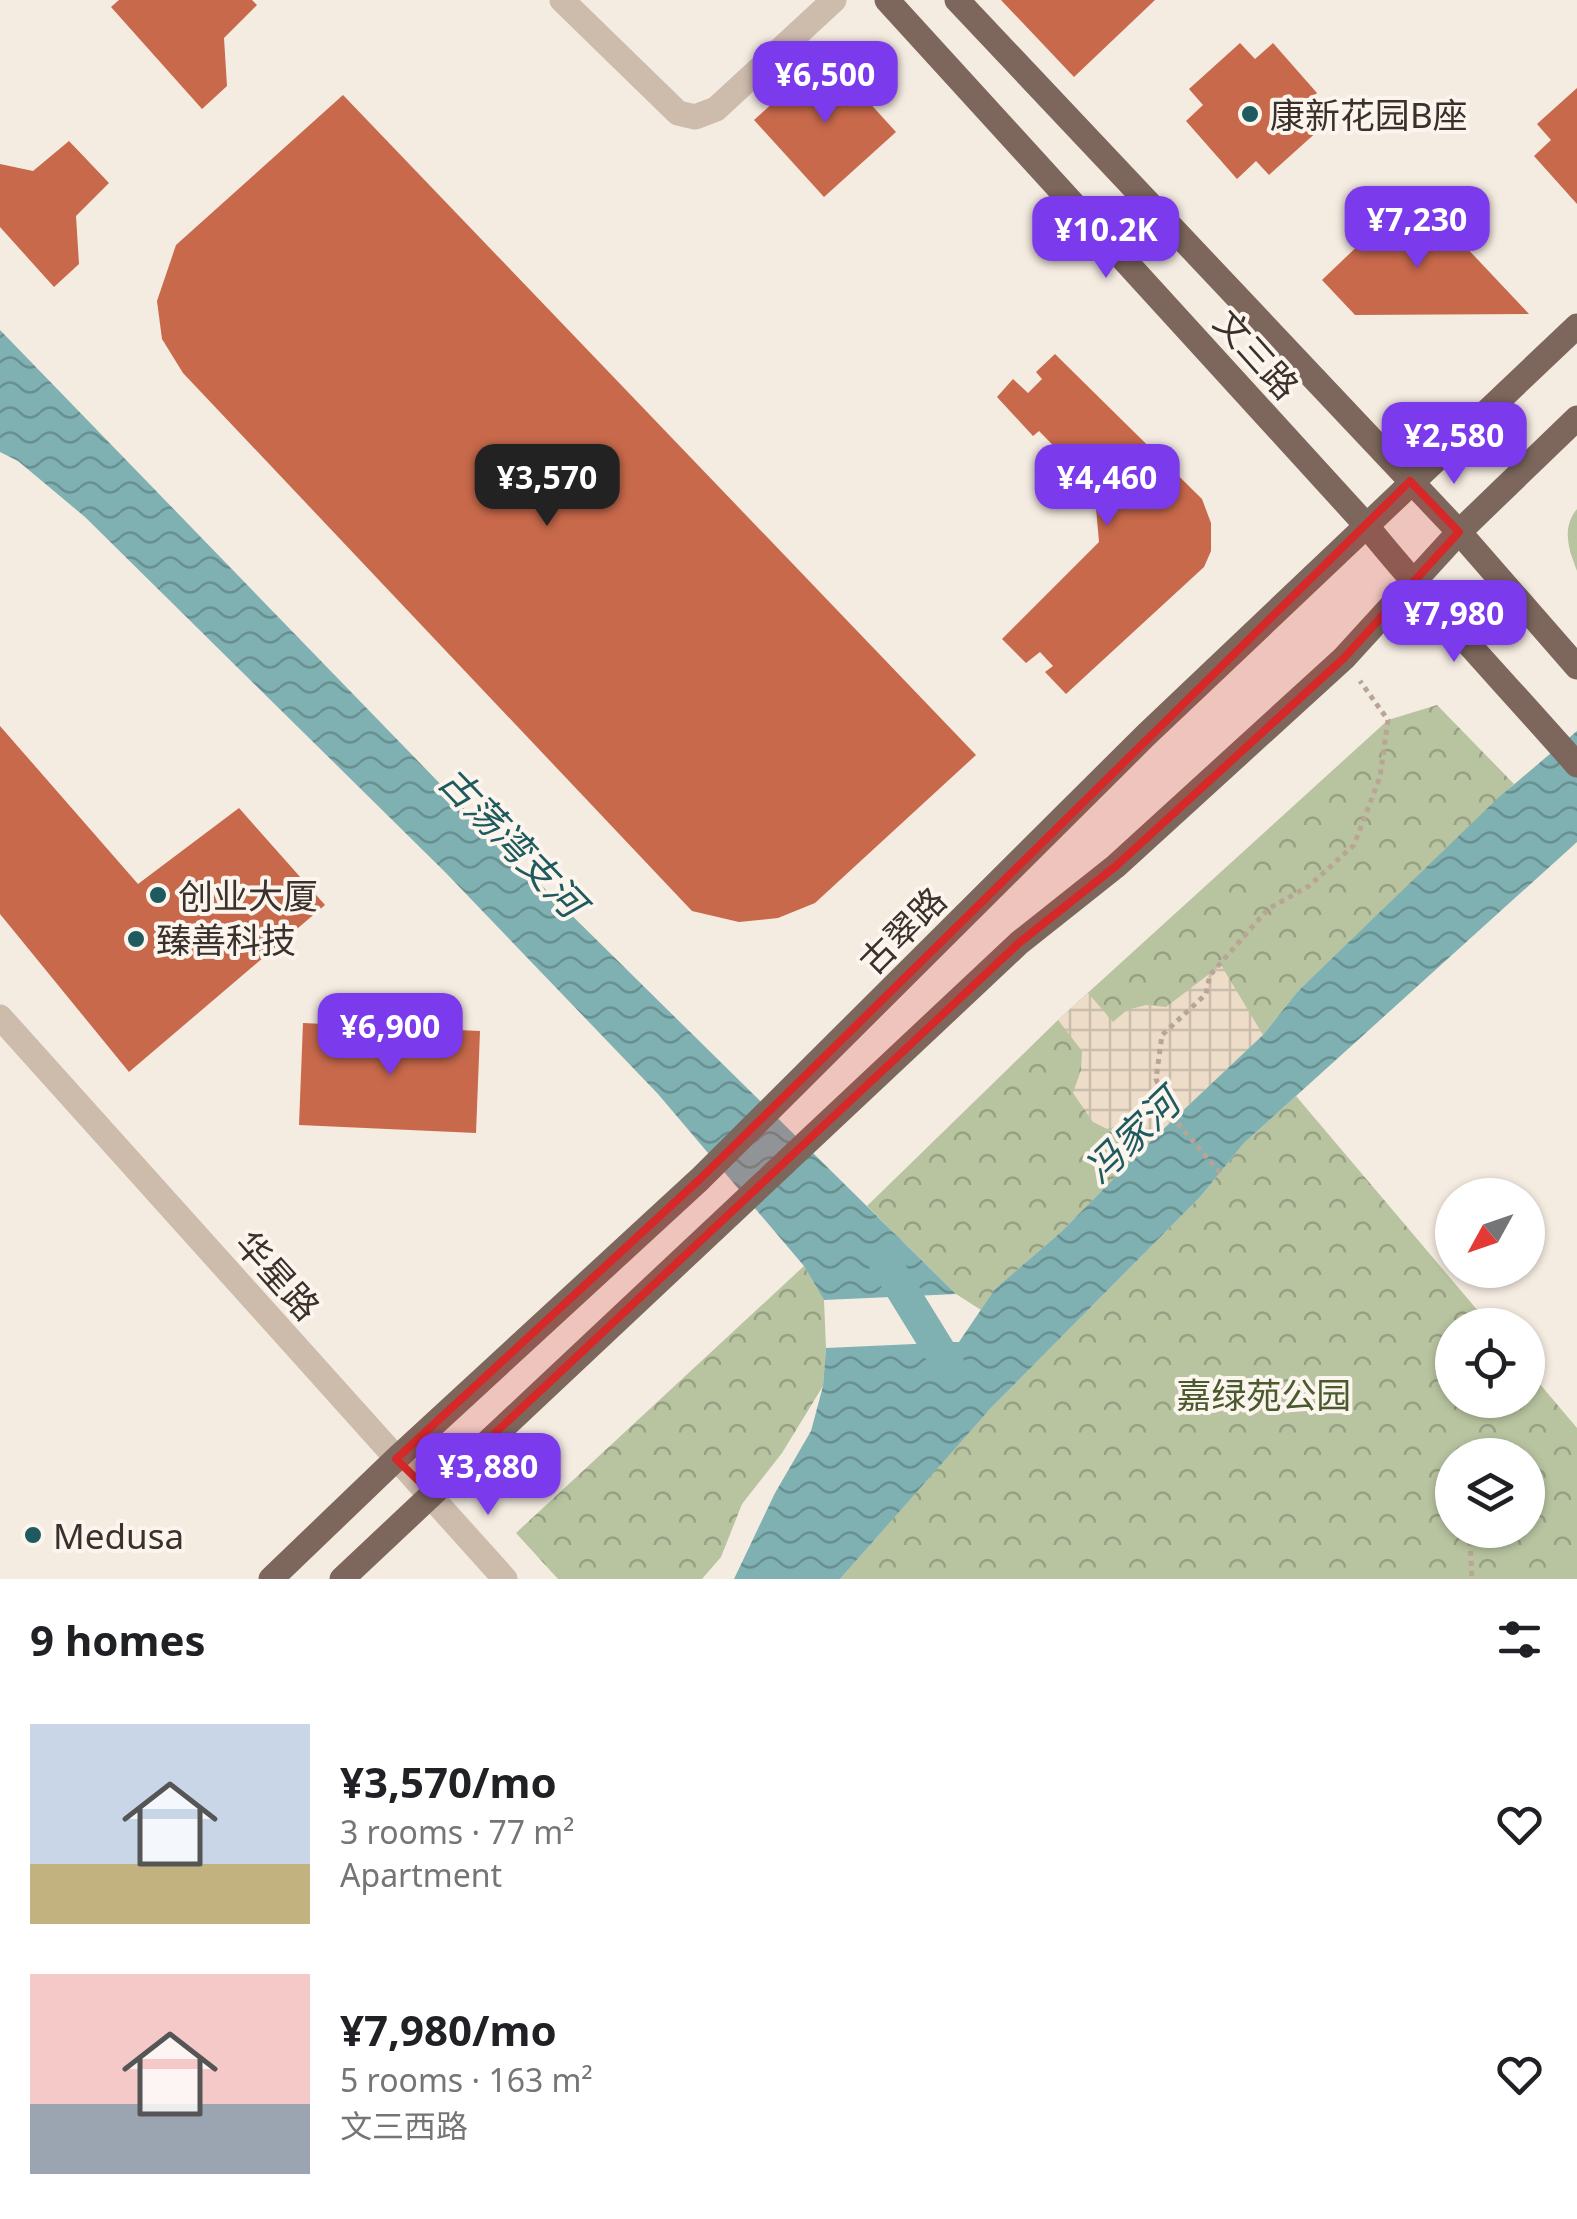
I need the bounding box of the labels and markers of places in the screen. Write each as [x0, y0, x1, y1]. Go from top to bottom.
pin: ¥6,500 [744, 41, 906, 126]
place label: 康新花园B座 [1270, 91, 1468, 138]
marker: 康新花园B座 [1239, 103, 1261, 125]
pin: ¥7,230 [1336, 186, 1498, 271]
pin: ¥10.2K [1025, 196, 1187, 281]
pin: ¥2,580 [1373, 402, 1535, 487]
pin: ¥3,570 [466, 444, 628, 529]
pin: ¥4,460 [1026, 444, 1188, 529]
pin: ¥7,980 [1373, 580, 1535, 665]
place label: 创业大厦 [178, 872, 318, 919]
marker: 创业大厦 [147, 884, 169, 906]
place label: 臻善科技 [156, 916, 296, 963]
marker: 臻善科技 [125, 928, 147, 950]
pin: ¥6,900 [309, 993, 471, 1078]
pin: ¥3,880 [407, 1433, 569, 1518]
place label: Medusa [53, 1512, 184, 1559]
marker: Medusa [22, 1524, 44, 1546]

